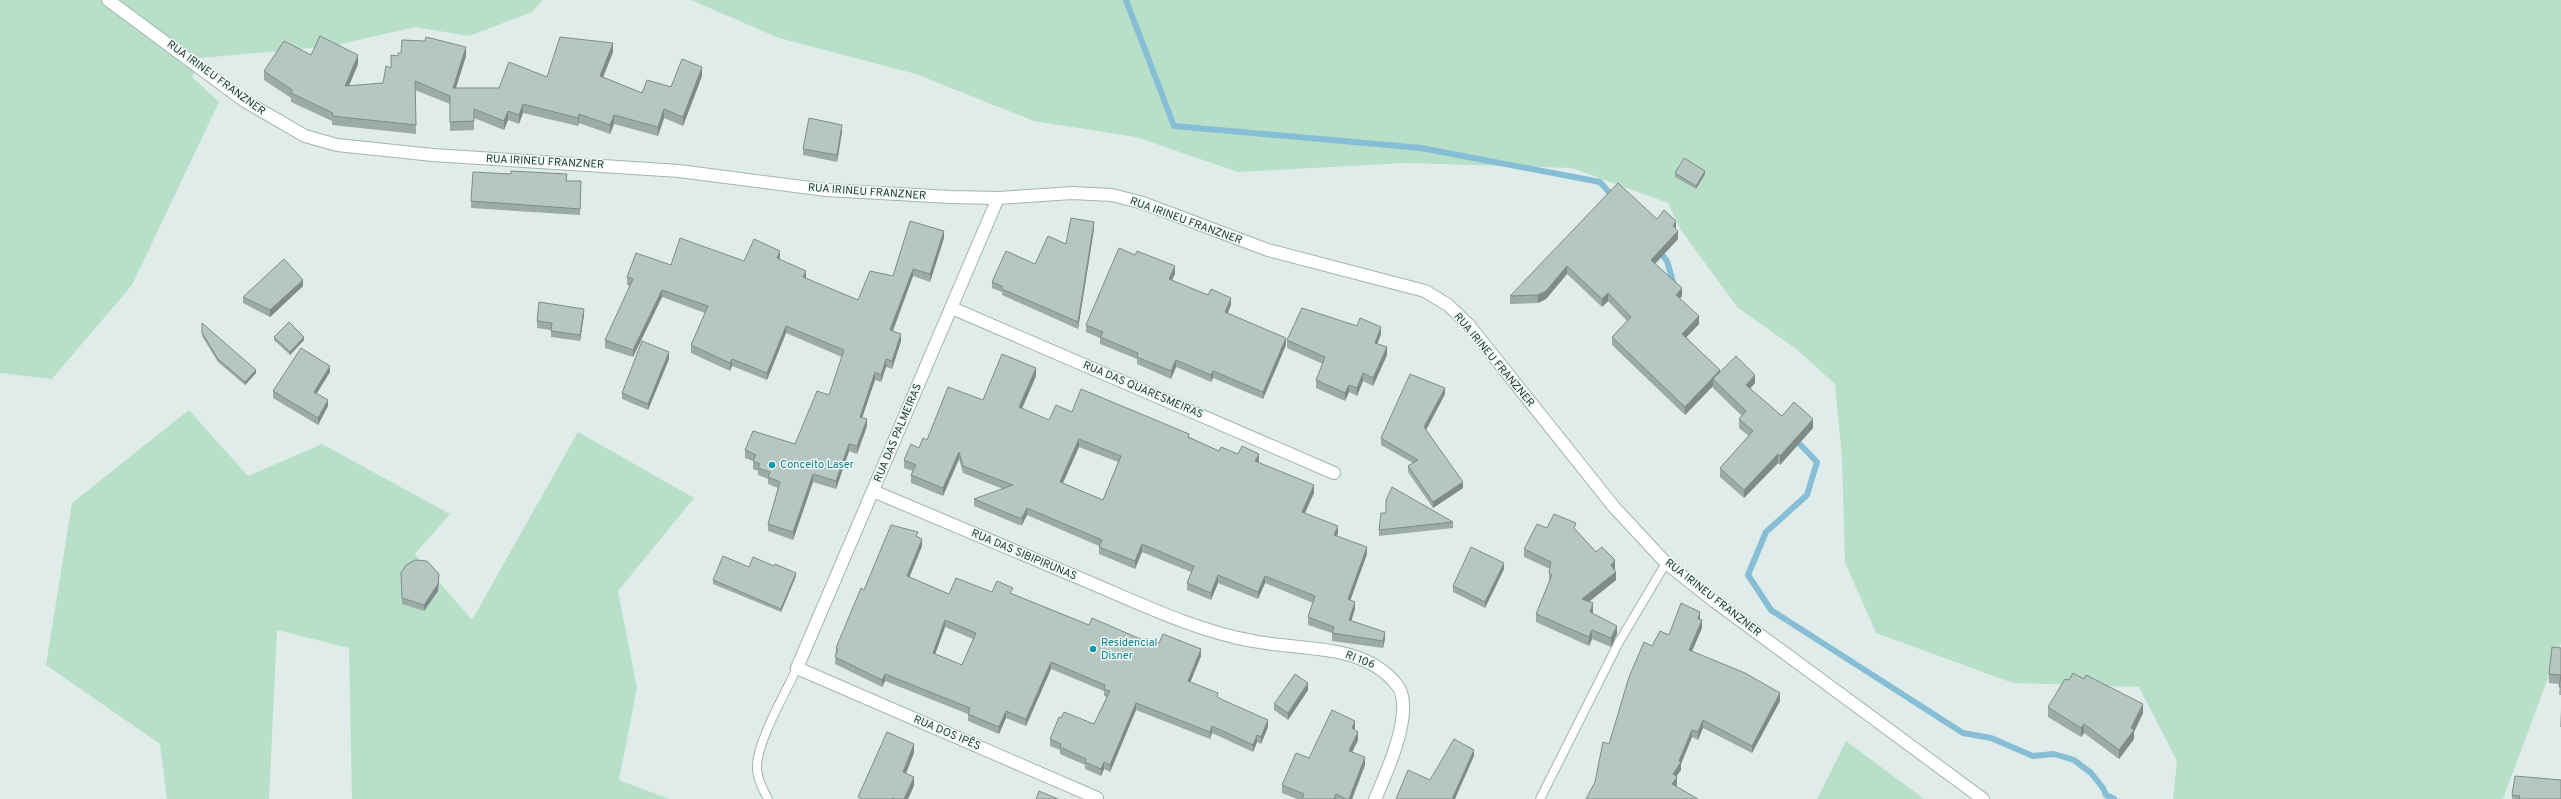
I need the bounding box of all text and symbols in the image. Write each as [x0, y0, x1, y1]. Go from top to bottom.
street label: RUA IRINEU FRANZNER [164, 37, 268, 119]
street label: RUA IRINEU FRANZNER [485, 152, 605, 172]
street label: RUA IRINEU FRANZNER [807, 181, 927, 203]
street label: RUA IRINEU FRANZNER [1128, 194, 1244, 248]
street label: RUA IRINEU FRANZNER [1451, 310, 1537, 410]
street label: RUA DAS QUARESMEIRAS [1081, 358, 1205, 422]
street label: RUA DAS PALMEIRAS [871, 382, 925, 484]
place label: Conceito Laser [780, 458, 855, 472]
marker: Conceito Laser [767, 460, 777, 470]
street label: RUA DAS SIBIPIRUNAS [969, 526, 1079, 584]
street label: RUA IRINEU FRANZNER [1662, 556, 1764, 640]
place label: Residencial Disner [1101, 636, 1157, 663]
marker: Residencial Disner [1088, 644, 1098, 654]
street label: RI 106 [1343, 648, 1377, 672]
street label: RUA DOS IPÊS [911, 712, 983, 753]

